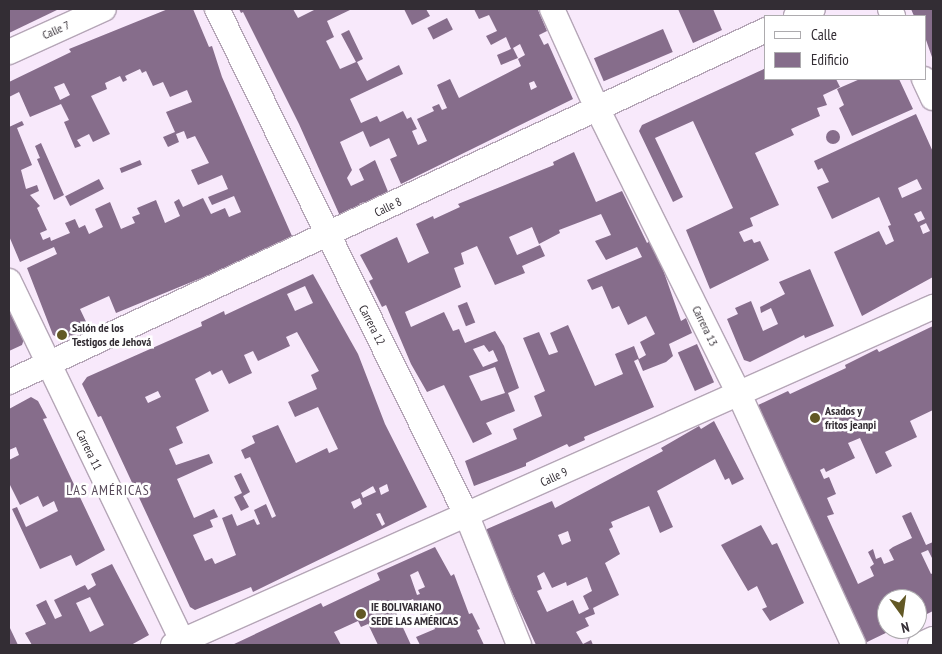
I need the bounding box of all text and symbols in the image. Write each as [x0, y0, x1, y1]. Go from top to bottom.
legend [764, 15, 927, 80]
street label: Calle 7 [40, 18, 72, 42]
text: Calle [811, 25, 837, 44]
text: Edificio [811, 50, 849, 69]
street label: Calle 8 [372, 194, 404, 220]
street label: Carrera 12 [356, 303, 388, 347]
street label: Carrera 13 [689, 303, 721, 349]
place label: Salón de los Testigos de Jehová [72, 321, 151, 349]
marker: Salón de los Testigos de Jehová [56, 329, 68, 341]
place label: Asados y fritos jeanpi [825, 404, 876, 432]
marker: Asados y fritos jeanpi [809, 412, 821, 424]
street label: Carrera 11 [73, 427, 105, 473]
street label: Calle 9 [538, 464, 570, 490]
district label: LAS AMÉRICAS [65, 482, 151, 498]
north arrow [877, 589, 927, 639]
place label: IE BOLIVARIANO SEDE LAS AMÉRICAS [371, 600, 459, 628]
marker: IE BOLIVARIANO SEDE LAS AMÉRICAS [355, 608, 367, 620]
text: N [900, 618, 911, 637]

